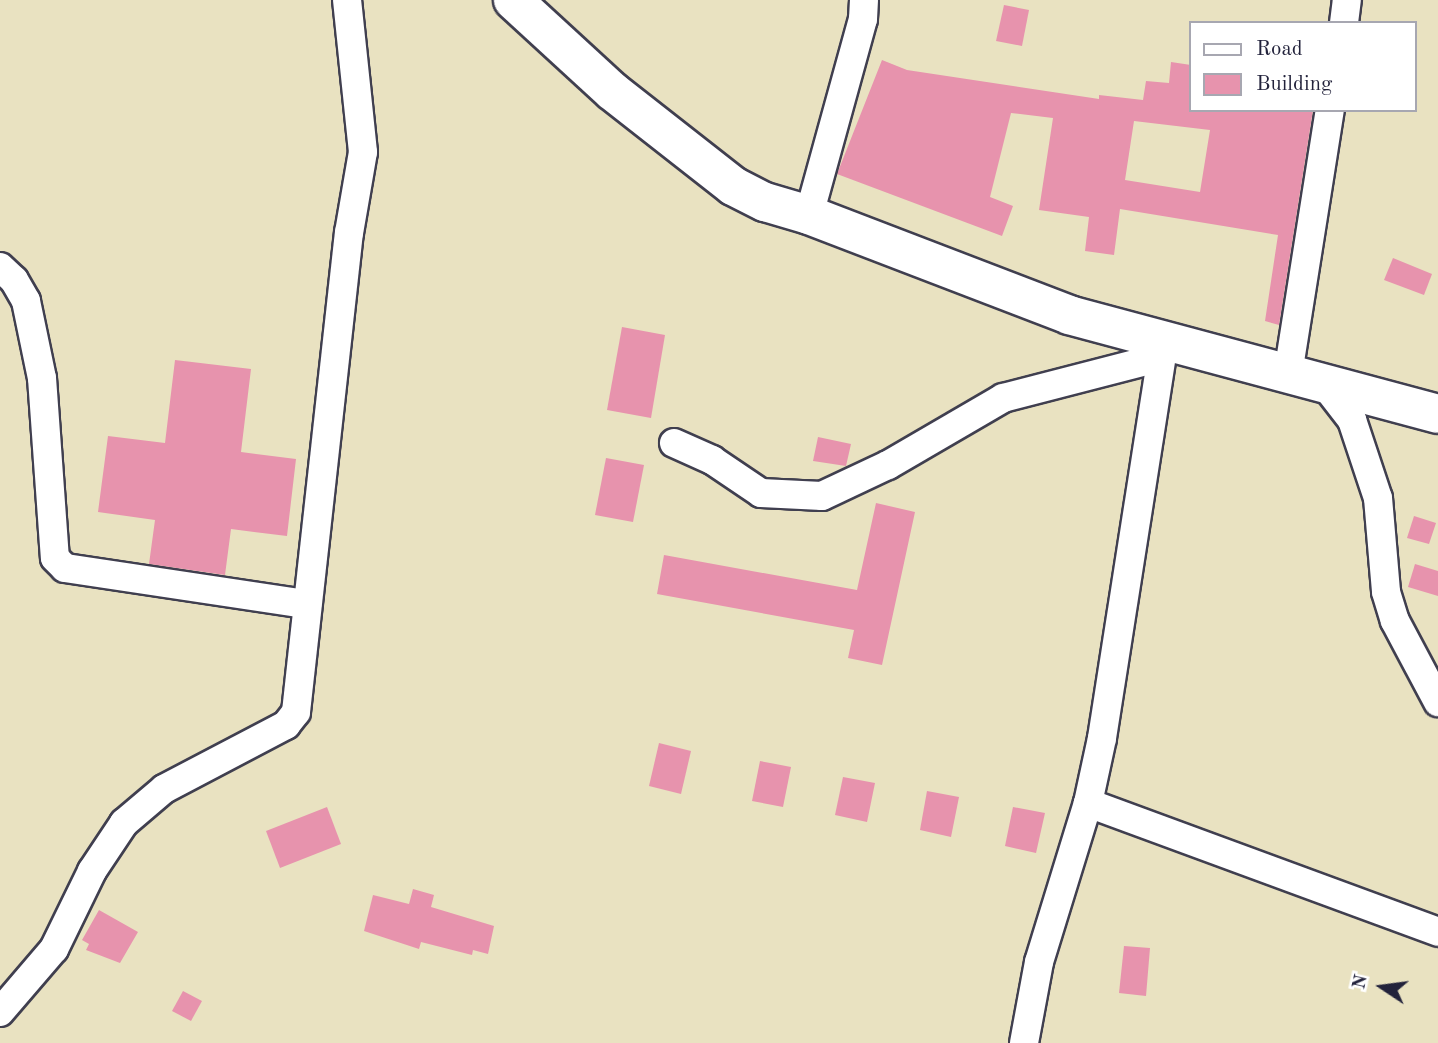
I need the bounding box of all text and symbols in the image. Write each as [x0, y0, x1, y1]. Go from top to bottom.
legend [1190, 21, 1417, 112]
text: Road [1256, 39, 1303, 60]
text: Building [1256, 74, 1332, 95]
north arrow [1347, 952, 1417, 1022]
text: N [1350, 973, 1372, 991]

